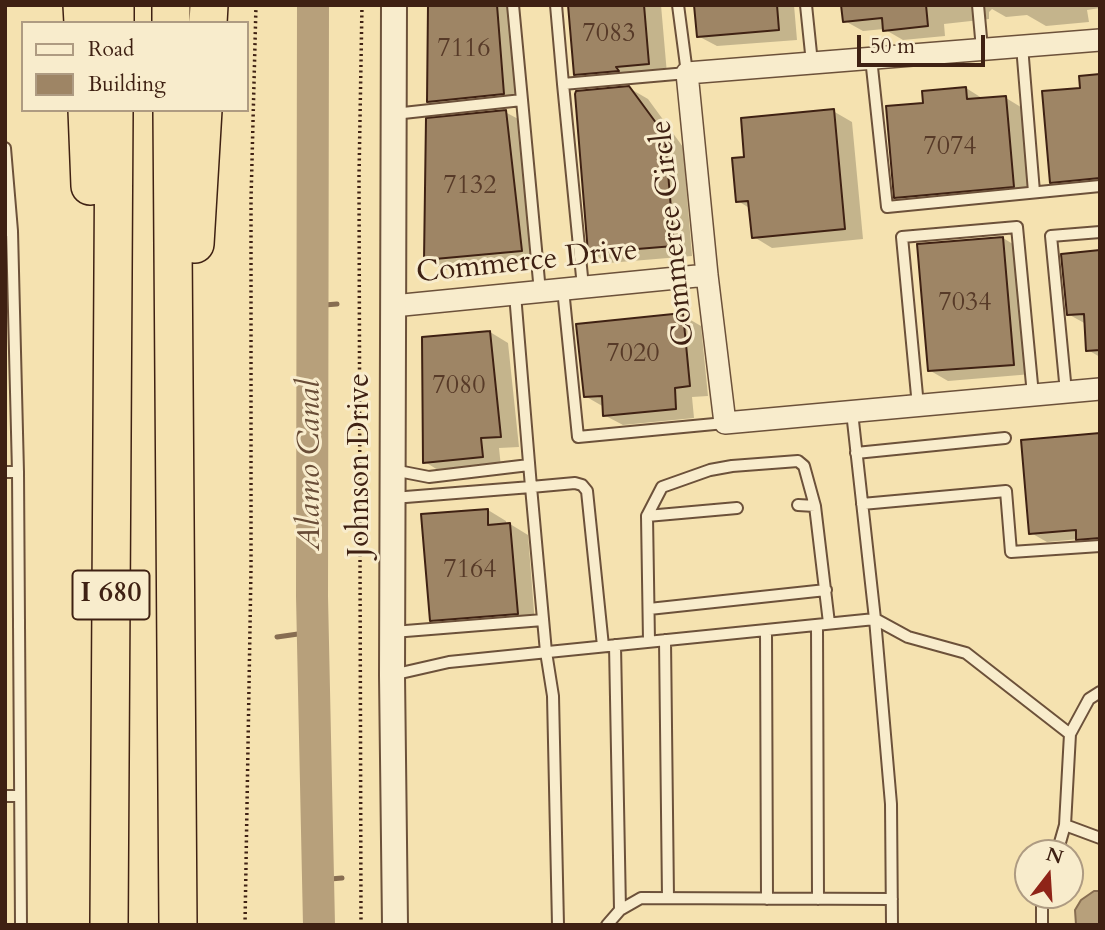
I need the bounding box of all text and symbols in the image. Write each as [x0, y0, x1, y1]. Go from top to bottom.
house number: 7083 [582, 19, 636, 51]
legend [21, 21, 248, 112]
scale bar [860, 21, 988, 65]
text: 50 m [870, 32, 915, 61]
house number: 7116 [437, 34, 491, 66]
text: Road [88, 35, 134, 64]
text: Building [88, 70, 166, 99]
street label: Commerce Circle [644, 118, 704, 348]
house number: 7074 [923, 132, 977, 164]
house number: 7132 [443, 171, 497, 203]
street label: Commerce Drive [415, 233, 639, 293]
house number: 7034 [938, 288, 992, 320]
house number: 7020 [606, 339, 660, 371]
house number: 7080 [432, 371, 486, 403]
street label: Johnson Drive [343, 373, 379, 557]
water label: Alamo Canal [293, 379, 331, 551]
house number: 7164 [443, 555, 497, 587]
road number: I 680 [72, 570, 150, 620]
north arrow [1014, 839, 1084, 909]
text: N [1043, 841, 1066, 871]

